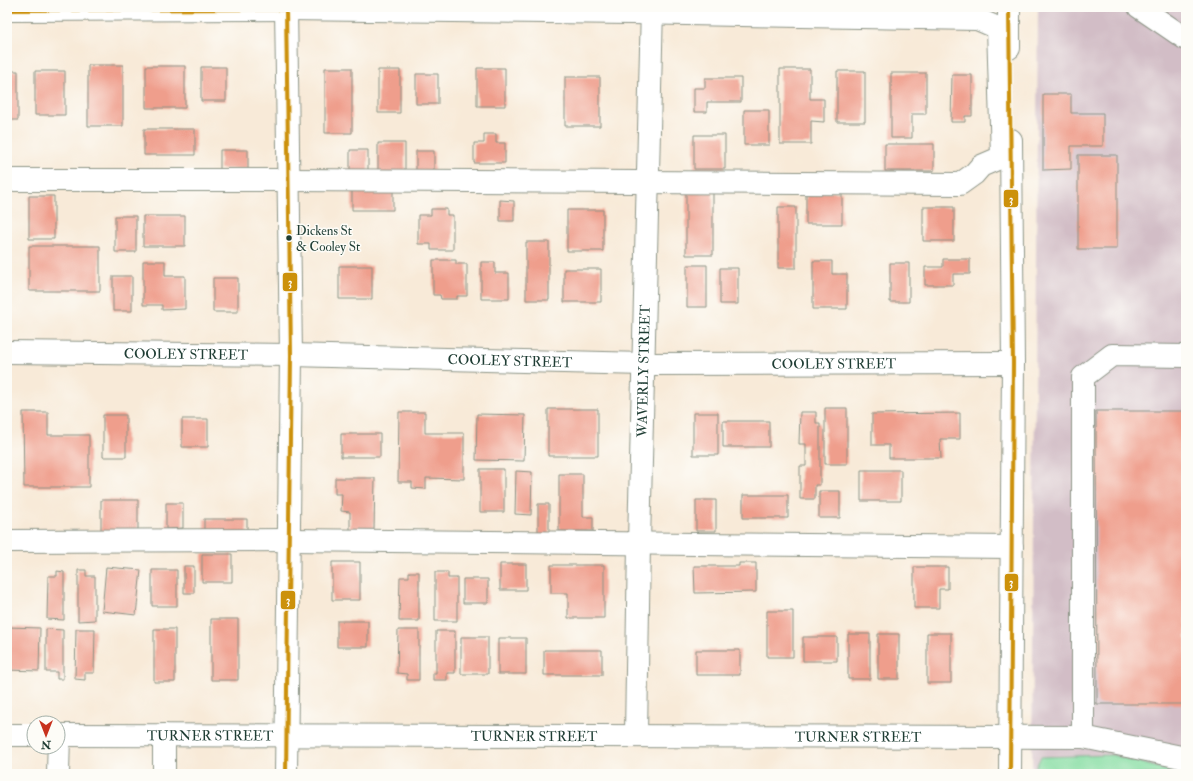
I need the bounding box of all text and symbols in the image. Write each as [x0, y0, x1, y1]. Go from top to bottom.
line badge: 3 [1003, 189, 1019, 208]
text: 3 [1009, 193, 1013, 206]
place label: Dickens St & Cooley St [296, 223, 360, 256]
marker: Dickens St & Cooley St [284, 233, 294, 243]
line badge: 3 [282, 272, 298, 292]
text: 3 [288, 276, 292, 289]
street label: WAVERLY STREET [633, 304, 653, 439]
street label: COOLEY STREET [124, 345, 249, 363]
street label: COOLEY STREET [447, 350, 573, 371]
street label: COOLEY STREET [772, 355, 897, 372]
line badge: 3 [1004, 573, 1019, 592]
text: 3 [1009, 576, 1013, 589]
line badge: 3 [280, 590, 296, 610]
text: 3 [286, 594, 290, 607]
north arrow [26, 715, 66, 755]
street label: TURNER STREET [147, 727, 274, 744]
street label: TURNER STREET [471, 727, 598, 745]
street label: TURNER STREET [795, 728, 922, 745]
text: N [40, 738, 52, 751]

